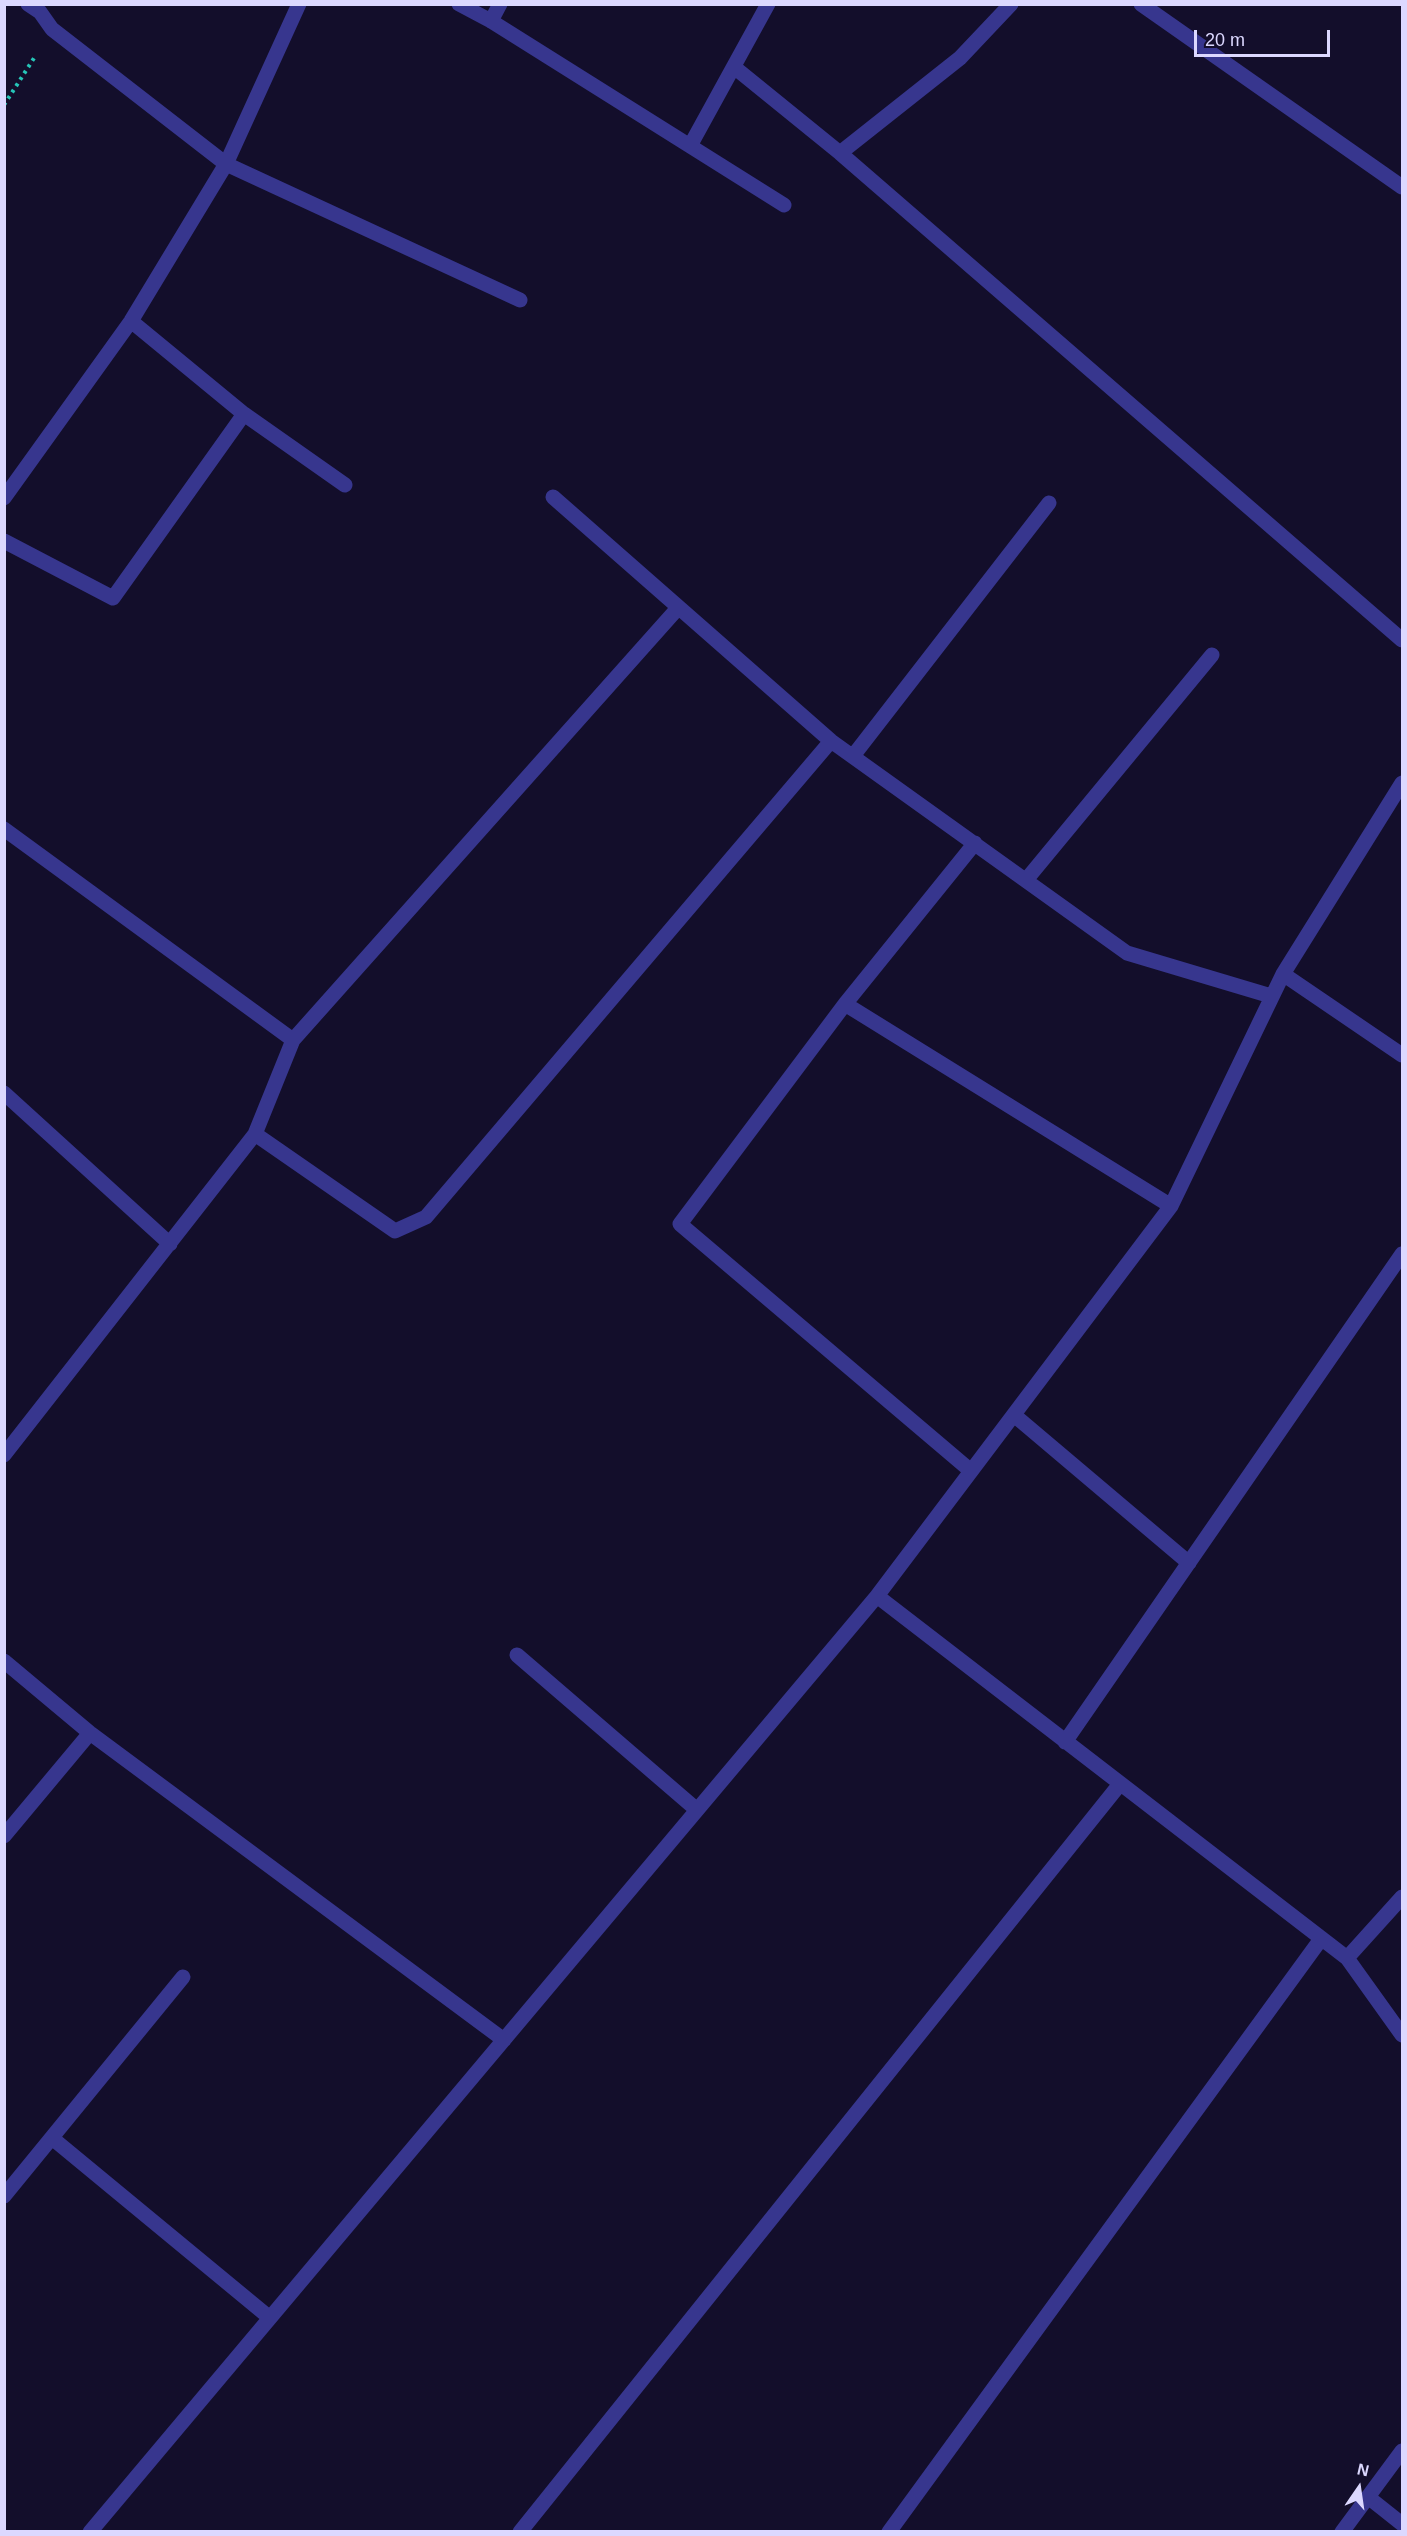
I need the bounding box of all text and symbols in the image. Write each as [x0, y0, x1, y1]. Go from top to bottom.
scale bar [1197, 18, 1334, 56]
text: 20 m [1205, 30, 1245, 50]
north arrow [1329, 2458, 1389, 2518]
text: N [1356, 2460, 1371, 2480]

